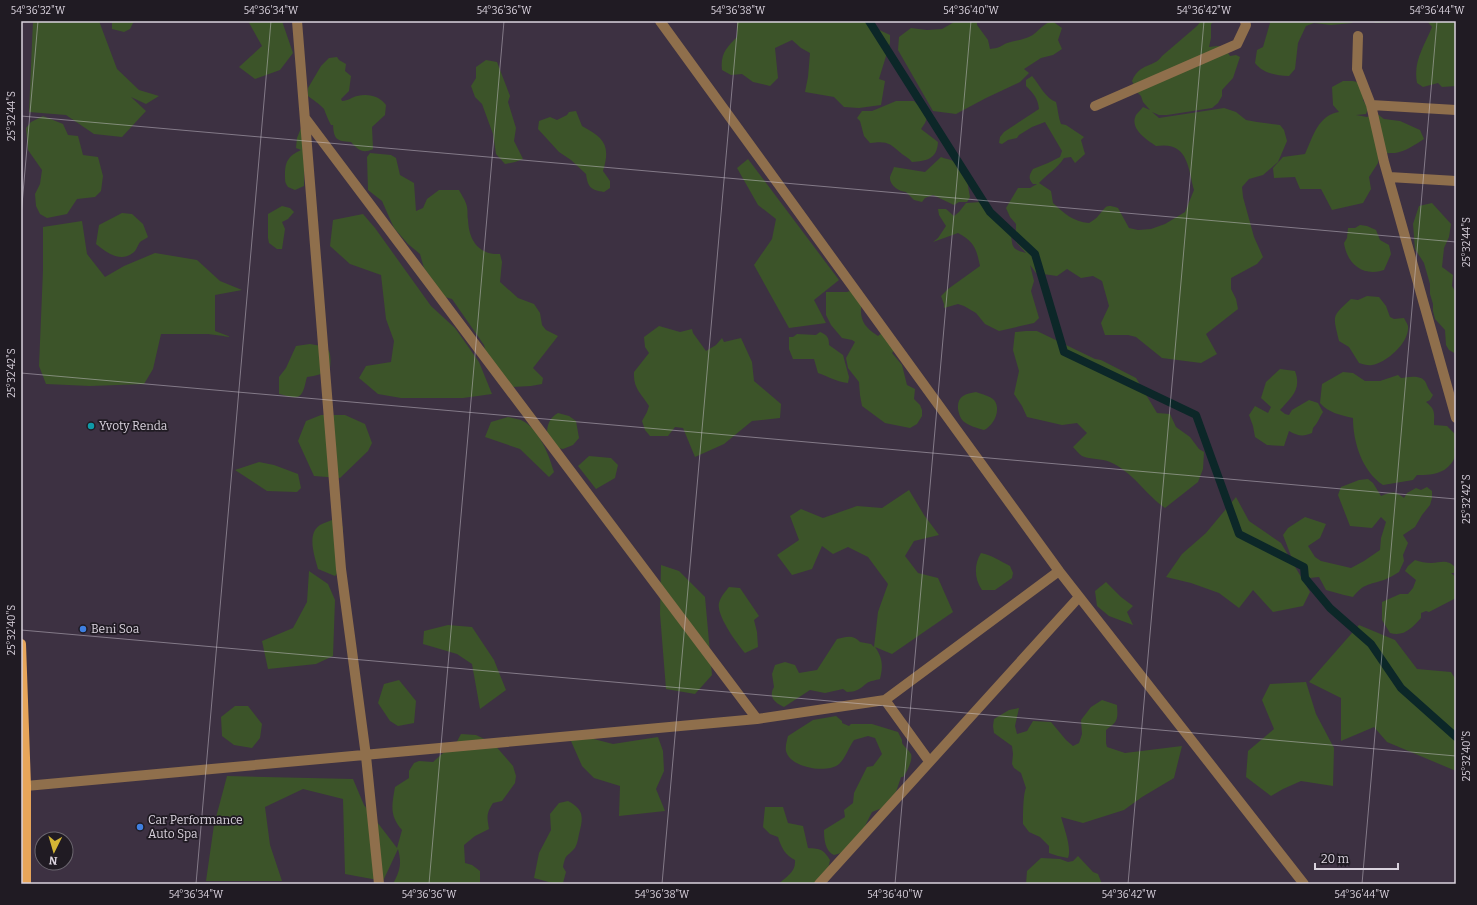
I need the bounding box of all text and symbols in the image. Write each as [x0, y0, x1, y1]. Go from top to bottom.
text: 54°36'32"W [11, 5, 66, 17]
text: 54°36'34"W [244, 5, 299, 17]
text: 54°36'36"W [477, 5, 532, 17]
text: 54°36'38"W [711, 5, 766, 17]
text: 54°36'40"W [943, 5, 999, 17]
text: 54°36'42"W [1177, 5, 1232, 17]
text: 54°36'44"W [1410, 5, 1465, 17]
text: 25°32'44"S [6, 91, 18, 141]
text: 25°32'44"S [1461, 217, 1473, 267]
text: 25°32'42"S [6, 348, 18, 398]
place label: Yvoty Renda [99, 419, 168, 433]
marker: Yvoty Renda [86, 421, 96, 431]
text: 25°32'42"S [1461, 474, 1473, 524]
text: 25°32'40"S [6, 605, 18, 655]
place label: Beni Soa [91, 622, 140, 636]
marker: Beni Soa [78, 624, 88, 634]
text: 25°32'40"S [1461, 731, 1473, 781]
place label: Car Performance Auto Spa [148, 813, 243, 841]
marker: Car Performance Auto Spa [135, 822, 145, 832]
north arrow [34, 831, 74, 871]
scale bar [1315, 845, 1398, 871]
text: 20 m [1321, 852, 1350, 866]
text: N [48, 854, 58, 867]
text: 54°36'34"W [169, 889, 224, 901]
text: 54°36'36"W [402, 889, 457, 901]
text: 54°36'38"W [635, 889, 690, 901]
text: 54°36'40"W [867, 889, 923, 901]
text: 54°36'42"W [1102, 889, 1157, 901]
text: 54°36'44"W [1335, 889, 1390, 901]

